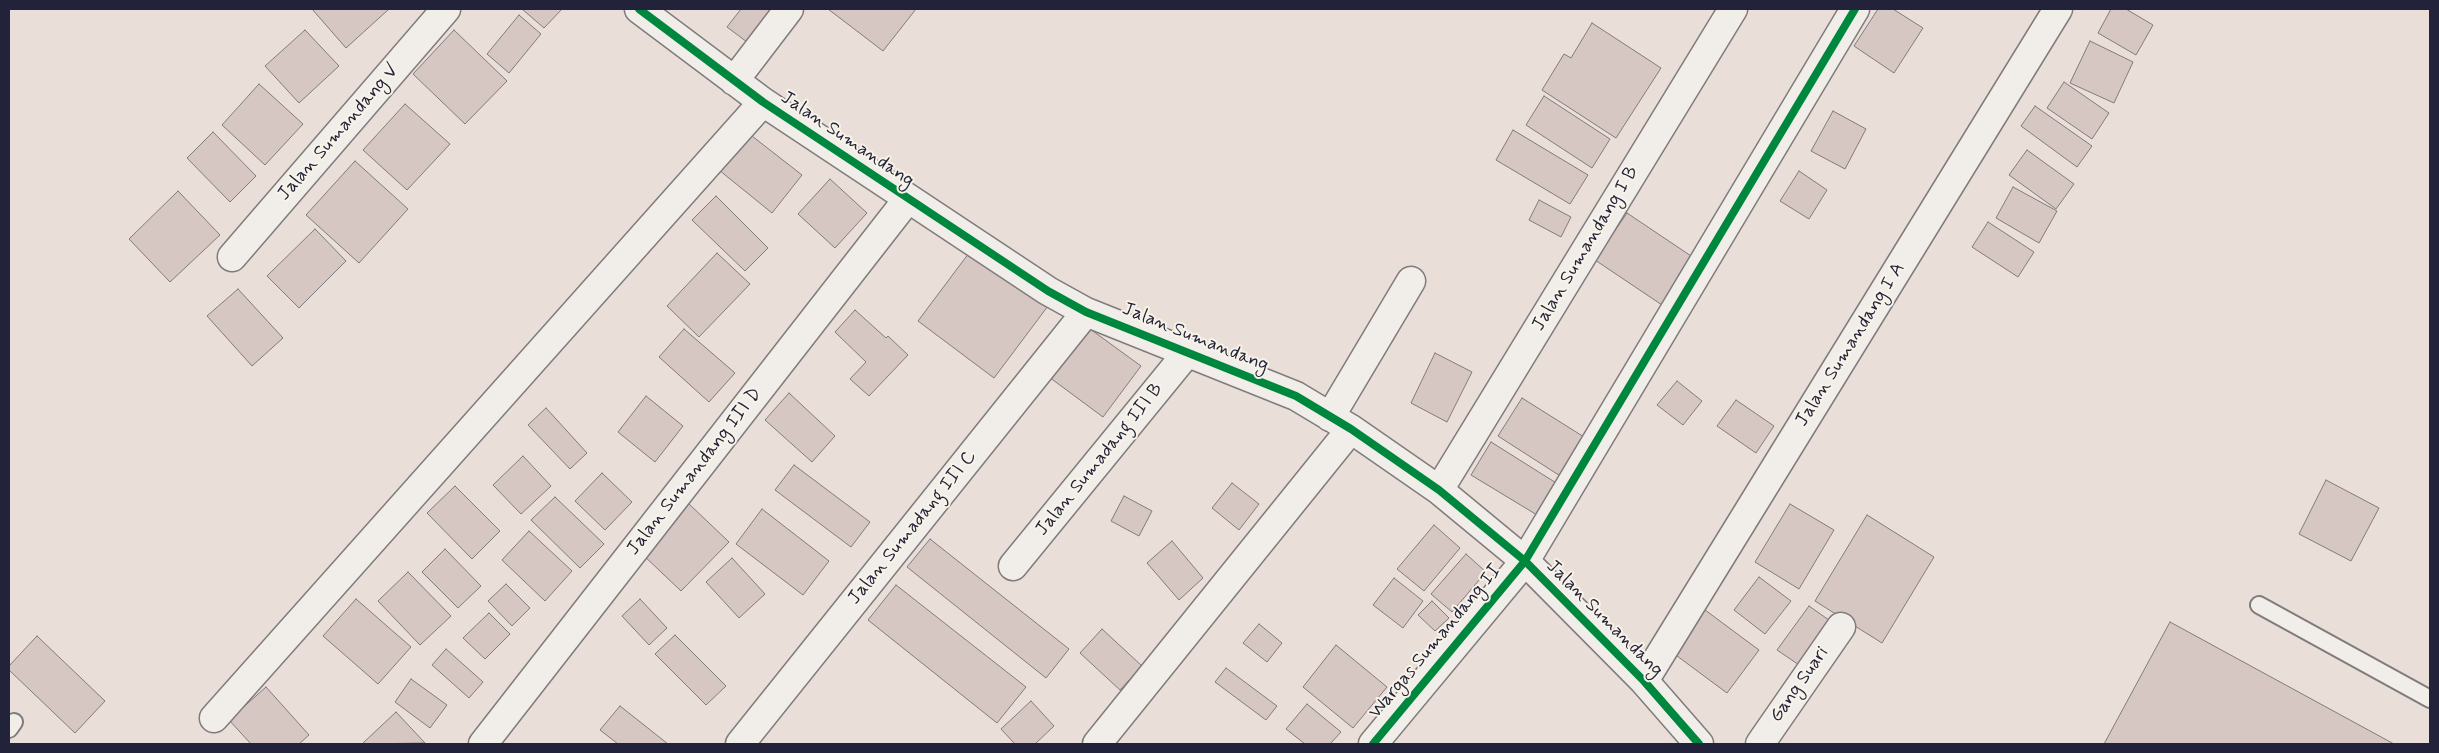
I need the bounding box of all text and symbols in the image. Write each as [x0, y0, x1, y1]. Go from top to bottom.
street label: Jalan Sumandang V [273, 60, 405, 206]
street label: Jalan Sumandang [776, 87, 918, 193]
street label: Jalan Sumandang I B [1528, 162, 1644, 336]
street label: Jalan Sumandang I A [1791, 259, 1911, 431]
street label: Jalan Sumandang [1118, 298, 1272, 378]
street label: Jalan Sumadang III B [1031, 379, 1169, 541]
street label: Jalan Sumandang III D [623, 384, 767, 560]
street label: Jalan Sumadang III C [844, 446, 982, 610]
street label: Jalan Sumandang [1541, 556, 1667, 682]
street label: Wargas Sumandang II [1365, 560, 1507, 724]
street label: Gang Suari [1766, 643, 1834, 727]

